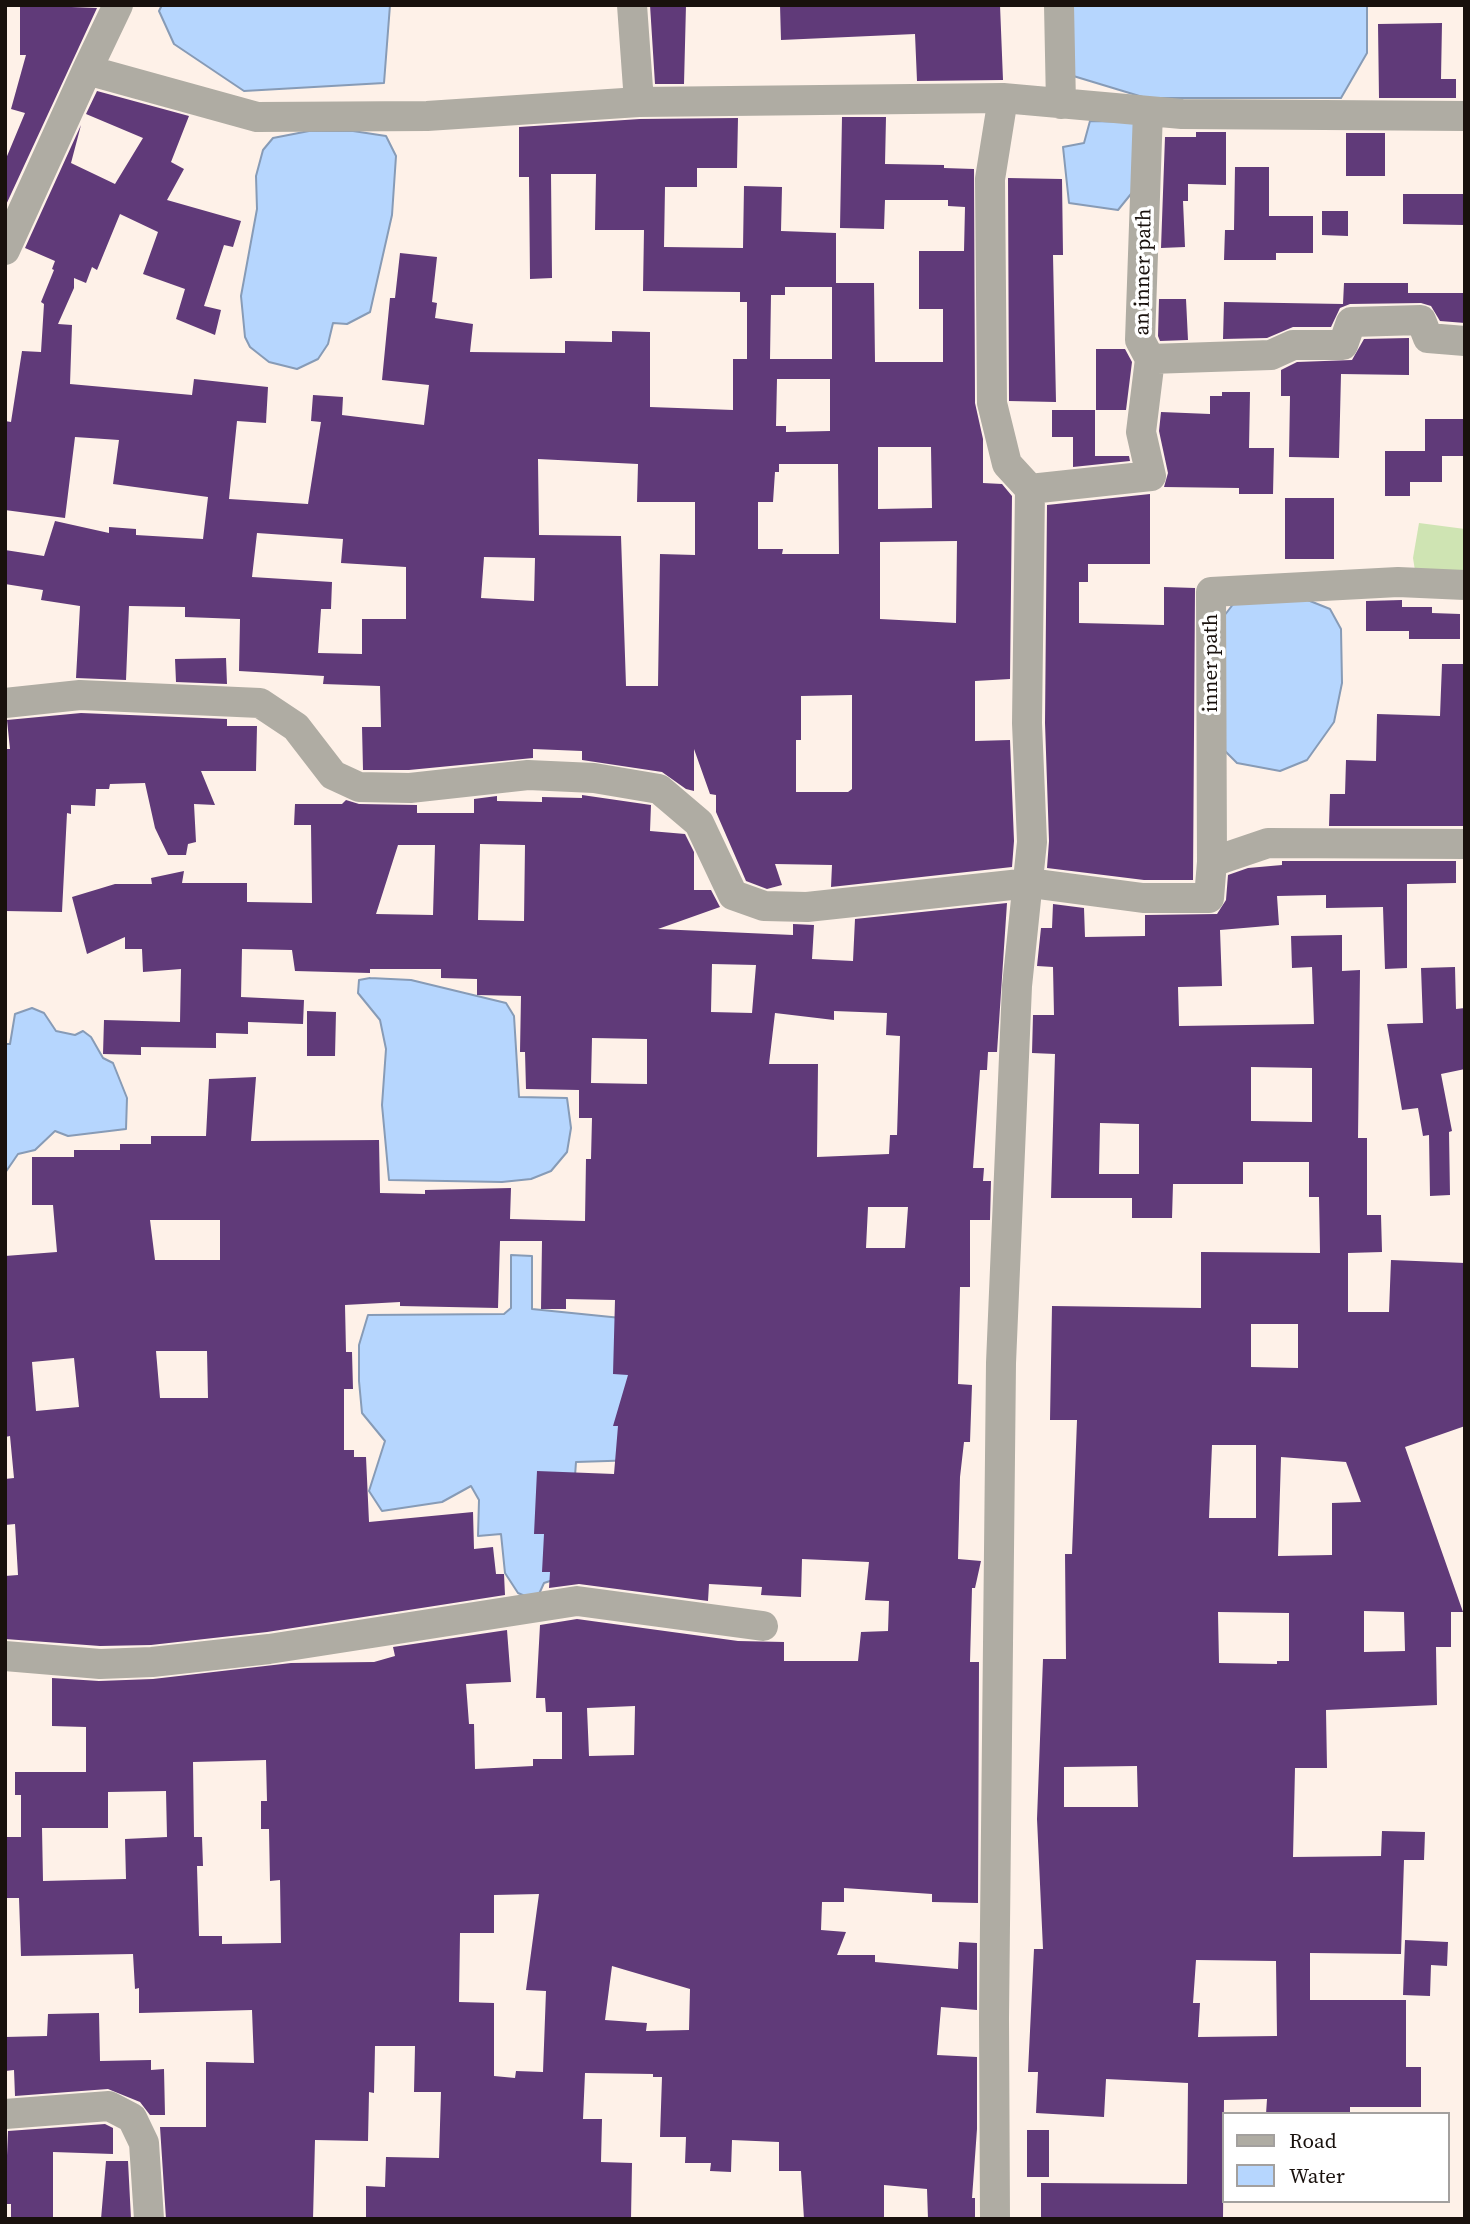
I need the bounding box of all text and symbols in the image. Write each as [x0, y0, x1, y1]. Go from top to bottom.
street label: an inner path [1130, 208, 1158, 336]
street label: inner path [1199, 614, 1225, 712]
legend [1222, 2112, 1449, 2203]
text: Road [1289, 2126, 1337, 2155]
text: Water [1289, 2161, 1345, 2190]

